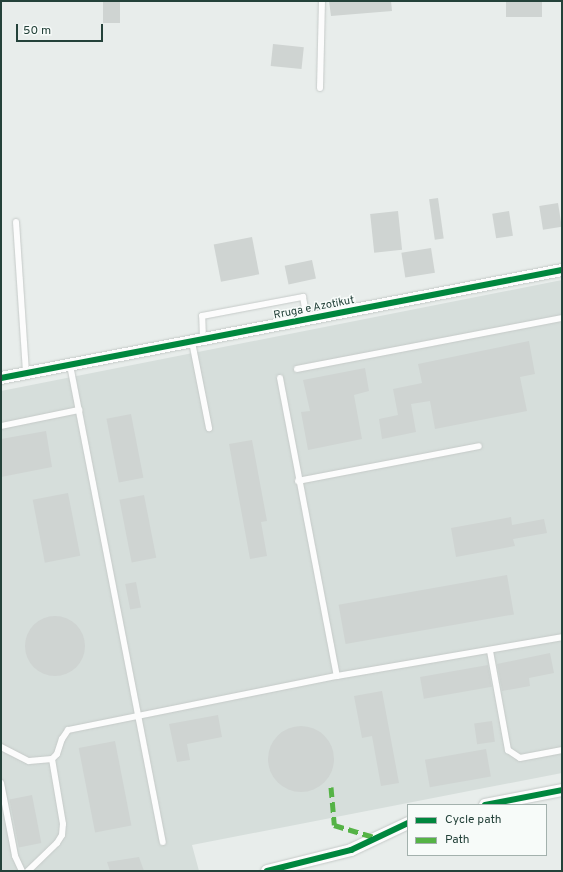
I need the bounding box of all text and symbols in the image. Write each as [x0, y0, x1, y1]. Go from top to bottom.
scale bar [18, 16, 105, 42]
text: 50 m [23, 23, 51, 39]
street label: Rruga e Azotikut [272, 294, 356, 322]
legend [407, 804, 547, 856]
text: Cycle path [445, 812, 502, 828]
text: Path [445, 832, 470, 848]

